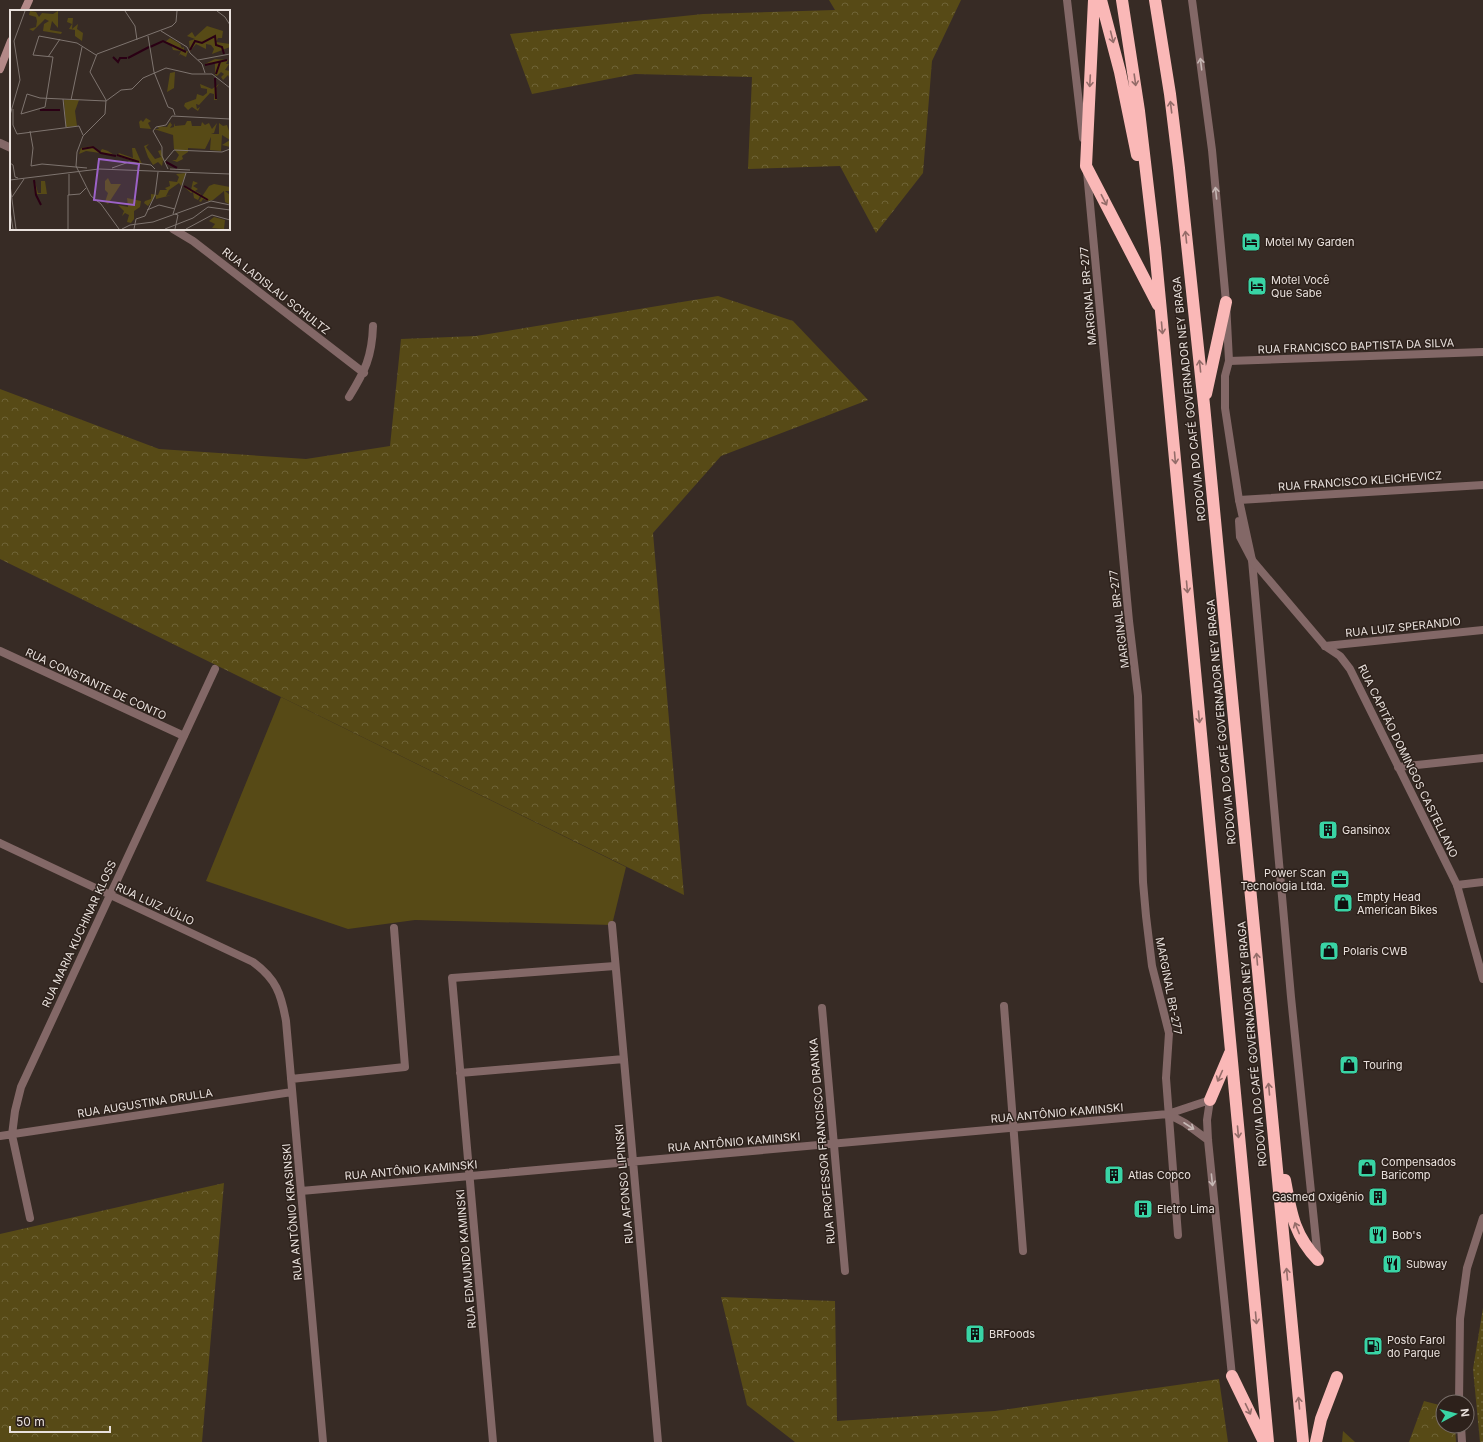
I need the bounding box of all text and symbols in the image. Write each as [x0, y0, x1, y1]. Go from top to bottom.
inset map [10, 10, 230, 230]
one-way arrow [1108, 31, 1116, 44]
one-way arrow [1197, 58, 1205, 71]
one-way arrow [1131, 73, 1139, 86]
one-way arrow [1086, 74, 1094, 87]
one-way arrow [1168, 101, 1175, 114]
one-way arrow [1212, 187, 1220, 200]
one-way arrow [1101, 194, 1108, 206]
one-way arrow [1182, 230, 1190, 243]
hotel icon: Motel My Garden [1240, 231, 1262, 253]
place label: Motel My Garden [1265, 235, 1354, 249]
street label: RUA LADISLAU SCHULTZ [219, 245, 333, 338]
street label: MARGINAL BR-277 [1077, 246, 1099, 346]
place label: Motel Você Que Sabe [1271, 273, 1330, 300]
street label: RODOVIA DO CAFÉ GOVERNADOR NEY BRAGA [1169, 275, 1209, 522]
hotel icon: Motel Você Que Sabe [1246, 275, 1268, 297]
one-way arrow [1159, 321, 1166, 334]
street label: RUA FRANCISCO BAPTISTA DA SILVA [1257, 336, 1455, 356]
one-way arrow [1196, 360, 1203, 373]
one-way arrow [1171, 451, 1178, 464]
street label: RUA FRANCISCO KLEICHEVICZ [1278, 468, 1443, 494]
street label: MARGINAL BR-277 [1106, 569, 1132, 669]
one-way arrow [1183, 580, 1191, 593]
street label: RODOVIA DO CAFÉ GOVERNADOR NEY BRAGA [1203, 598, 1239, 845]
street label: RUA LUIZ SPERANDIO [1345, 614, 1461, 640]
street label: RUA CONSTANTE DE CONTO [23, 645, 169, 723]
street label: RUA CAPITÃO DOMINGOS CASTELLANO [1355, 662, 1461, 860]
one-way arrow [1195, 710, 1203, 723]
building icon: Gansinox [1317, 819, 1339, 841]
place label: Gansinox [1342, 823, 1390, 837]
street label: RUA MARIA KUCHINAR KLOSS [39, 858, 119, 1010]
place label: Power Scan Tecnologia Ltda. [1240, 866, 1326, 893]
office icon: Power Scan Tecnologia Ltda. [1329, 868, 1351, 890]
street label: RUA LUIZ JÚLIO [113, 880, 197, 928]
place label: Empty Head American Bikes [1357, 890, 1438, 917]
shop icon: Empty Head American Bikes [1332, 892, 1354, 914]
street label: RODOVIA DO CAFÉ GOVERNADOR NEY BRAGA [1234, 920, 1270, 1167]
street label: MARGINAL BR-277 [1153, 936, 1185, 1036]
shop icon: Polaris CWB [1318, 940, 1340, 962]
place label: Polaris CWB [1343, 944, 1407, 958]
one-way arrow [1253, 953, 1260, 966]
street label: RUA PROFESSOR FRANCISCO DRANKA [806, 1037, 838, 1245]
shop icon: Touring [1338, 1054, 1360, 1076]
place label: Touring [1363, 1058, 1403, 1072]
one-way arrow [1216, 1069, 1223, 1081]
one-way arrow [1266, 1083, 1273, 1096]
street label: RUA AUGUSTINA DRULLA [76, 1085, 214, 1121]
street label: RUA ANTÔNIO KAMINSKI [990, 1100, 1124, 1126]
one-way arrow [1183, 1122, 1195, 1130]
street label: RUA AFONSO LIPINSKI [612, 1124, 636, 1244]
one-way arrow [1235, 1125, 1242, 1138]
street label: RUA ANTÔNIO KAMINSKI [667, 1129, 801, 1155]
street label: RUA ANTÔNIO KRASINSKI [279, 1143, 305, 1281]
place label: Compensados Baricomp [1381, 1155, 1456, 1182]
street label: RUA ANTÔNIO KAMINSKI [344, 1157, 478, 1183]
shop icon: Compensados Baricomp [1356, 1157, 1378, 1179]
building icon: Atlas Copco [1103, 1164, 1125, 1186]
place label: Atlas Copco [1128, 1168, 1191, 1182]
one-way arrow [1208, 1173, 1215, 1186]
building icon: Gasmed Oxigênio [1367, 1186, 1389, 1208]
street label: RUA EDMUNDO KAMINSKI [453, 1189, 479, 1329]
place label: Gasmed Oxigênio [1272, 1190, 1364, 1204]
building icon: Eletro Lima [1132, 1198, 1154, 1220]
place label: Eletro Lima [1157, 1202, 1215, 1216]
one-way arrow [1292, 1222, 1300, 1234]
restaurant icon: Bob's [1367, 1224, 1389, 1246]
place label: Bob's [1392, 1228, 1422, 1242]
restaurant icon: Subway [1381, 1253, 1403, 1275]
place label: Subway [1406, 1257, 1447, 1271]
one-way arrow [1283, 1268, 1290, 1281]
one-way arrow [1252, 1311, 1259, 1324]
building icon: BRFoods [964, 1323, 986, 1345]
place label: BRFoods [989, 1327, 1035, 1341]
place label: Posto Farol do Parque [1387, 1333, 1445, 1360]
fuel station icon: Posto Farol do Parque [1362, 1335, 1384, 1357]
north arrow [1435, 1394, 1475, 1434]
one-way arrow [1295, 1397, 1303, 1410]
one-way arrow [1245, 1403, 1252, 1415]
scale bar [10, 1408, 110, 1434]
text: N [1457, 1408, 1472, 1418]
text: 50 m [16, 1414, 45, 1429]

